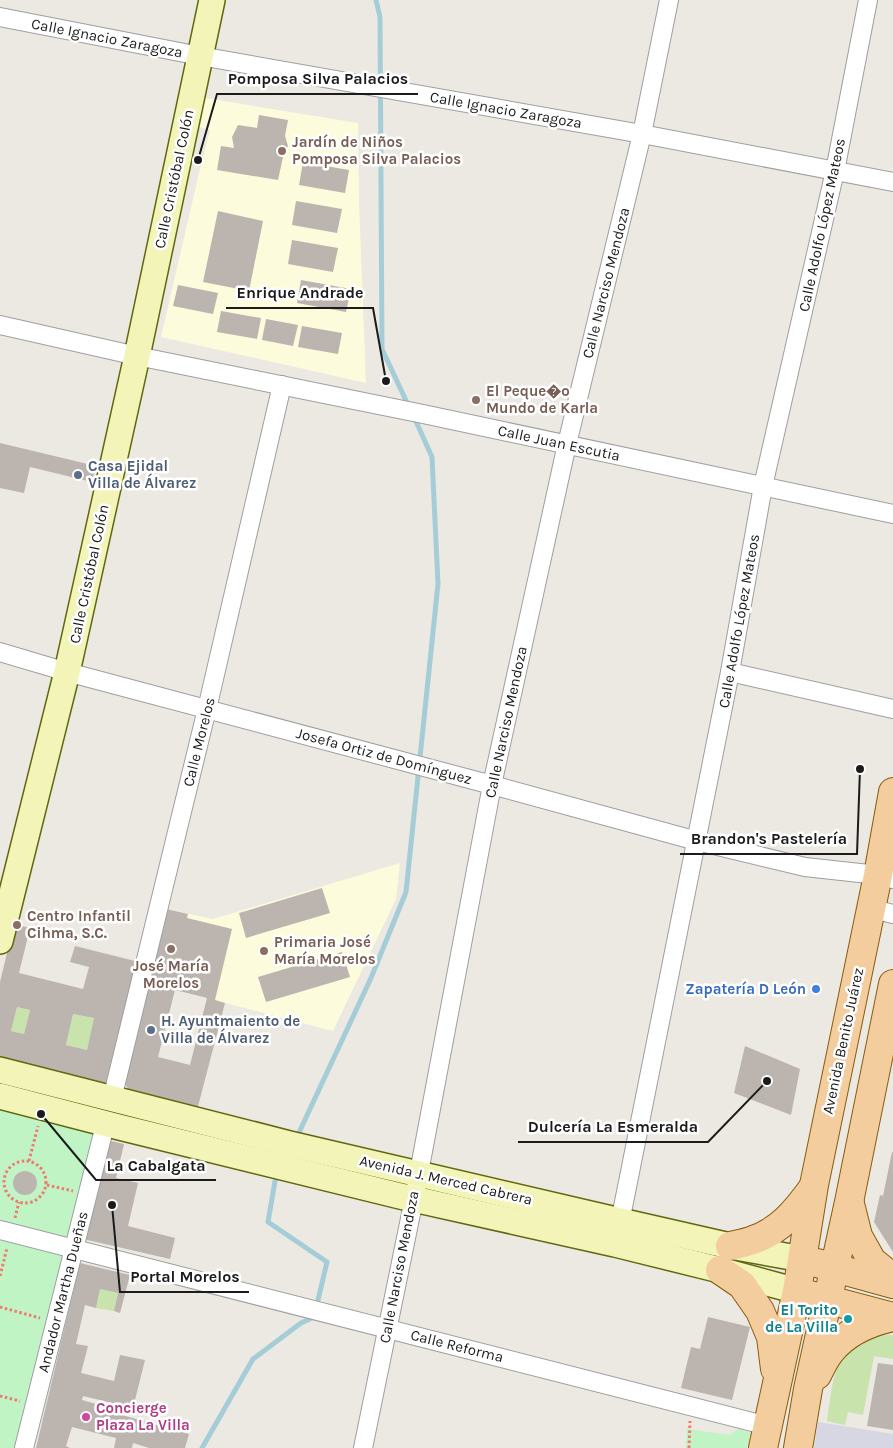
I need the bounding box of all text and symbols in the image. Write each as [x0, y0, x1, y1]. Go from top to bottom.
street label: Calle Ignacio Zaragoza [30, 14, 184, 62]
callout: Pomposa Silva Palacios [217, 63, 418, 94]
text: Pomposa Silva Palacios [228, 69, 408, 88]
street label: Calle Ignacio Zaragoza [429, 88, 583, 132]
street label: Calle Cristóbal Colón [150, 108, 198, 250]
place label: Jardín de Niños Pomposa Silva Palacios [292, 133, 461, 168]
street label: Calle Adolfo López Mateos [795, 137, 849, 313]
marker: Jardín de Niños Pomposa Silva Palacios [276, 145, 288, 157]
street label: Calle Narciso Mendoza [579, 206, 633, 360]
callout: Enrique Andrade [226, 277, 373, 308]
text: Enrique Andrade [237, 283, 363, 302]
place label: El Peque�o Mundo de Karla [486, 382, 598, 417]
marker: El Peque�o Mundo de Karla [470, 394, 482, 406]
street label: Calle Juan Escutia [496, 421, 622, 465]
place label: Casa Ejidal Villa de Álvarez [88, 457, 196, 492]
marker: Casa Ejidal Villa de Álvarez [72, 469, 84, 481]
street label: Calle Cristóbal Colón [65, 503, 113, 645]
street label: Calle Adolfo López Mateos [715, 532, 763, 710]
street label: Calle Narciso Mendoza [481, 644, 531, 800]
street label: Calle Morelos [179, 695, 219, 789]
street label: Josefa Ortiz de Domínguez [294, 724, 474, 788]
callout: Brandon's Pastelería [680, 823, 857, 854]
text: Brandon's Pastelería [691, 829, 847, 848]
place label: Centro Infantil Cihma, S.C. [27, 907, 131, 942]
marker: Centro Infantil Cihma, S.C. [11, 919, 23, 931]
place label: Primaria José María Morelos [274, 933, 376, 968]
marker: José María Morelos [165, 943, 177, 955]
marker: Primaria José María Morelos [258, 945, 270, 957]
place label: José María Morelos [133, 957, 209, 992]
street label: Avenida Benito Juárez [819, 966, 867, 1116]
place label: Zapatería D León [685, 980, 806, 998]
marker: Zapatería D León [810, 983, 822, 995]
place label: H. Ayuntmaiento de Villa de Álvarez [161, 1012, 300, 1047]
marker: H. Ayuntmaiento de Villa de Álvarez [145, 1024, 157, 1036]
callout: Dulcería La Esmeralda [518, 1111, 708, 1142]
text: Dulcería La Esmeralda [528, 1117, 698, 1136]
callout: La Cabalgata [96, 1149, 216, 1180]
street label: Avenida J. Merced Cabrera [358, 1151, 534, 1209]
text: La Cabalgata [106, 1156, 206, 1175]
street label: Calle Narciso Mendoza [375, 1189, 423, 1345]
street label: Andador Martha Dueñas [34, 1209, 92, 1375]
callout: Portal Morelos [120, 1261, 249, 1292]
text: Portal Morelos [130, 1267, 240, 1286]
place label: El Torito de La Villa [765, 1301, 838, 1336]
marker: El Torito de La Villa [842, 1313, 854, 1325]
street label: Calle Reforma [409, 1326, 505, 1366]
place label: Concierge Plaza La Villa [96, 1399, 190, 1434]
marker: Concierge Plaza La Villa [80, 1411, 92, 1423]

